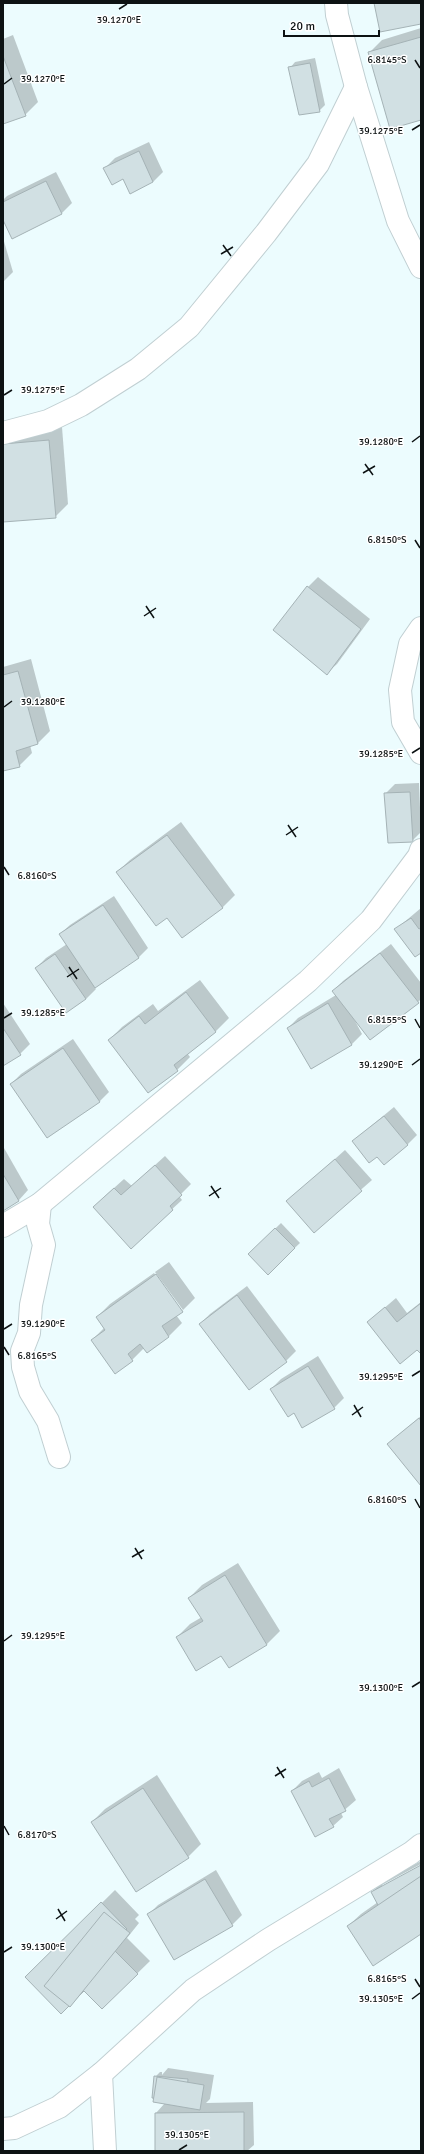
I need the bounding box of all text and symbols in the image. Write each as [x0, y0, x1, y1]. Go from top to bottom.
scale bar [284, 12, 379, 38]
text: 39.1270°E [97, 14, 142, 26]
text: 20 m [290, 19, 315, 34]
text: 6.8145°S [368, 54, 407, 66]
text: 39.1270°E [21, 73, 66, 85]
text: 39.1275°E [359, 125, 404, 137]
text: 39.1275°E [21, 384, 66, 396]
text: 39.1280°E [359, 436, 404, 448]
text: 6.8150°S [368, 534, 407, 546]
text: 39.1280°E [21, 696, 66, 708]
text: 39.1285°E [359, 748, 404, 760]
text: 6.8160°S [18, 870, 57, 882]
text: 39.1285°E [21, 1007, 66, 1019]
text: 6.8155°S [368, 1014, 407, 1026]
text: 39.1290°E [359, 1059, 404, 1071]
text: 39.1290°E [21, 1318, 66, 1330]
text: 6.8165°S [18, 1350, 57, 1362]
text: 39.1295°E [359, 1371, 404, 1383]
text: 6.8160°S [368, 1494, 407, 1506]
text: 39.1295°E [21, 1630, 66, 1642]
text: 39.1300°E [359, 1682, 404, 1694]
text: 6.8170°S [18, 1829, 57, 1841]
text: 39.1300°E [21, 1941, 66, 1953]
text: 6.8165°S [368, 1973, 407, 1985]
text: 39.1305°E [359, 1993, 404, 2005]
text: 39.1305°E [165, 2129, 210, 2141]

